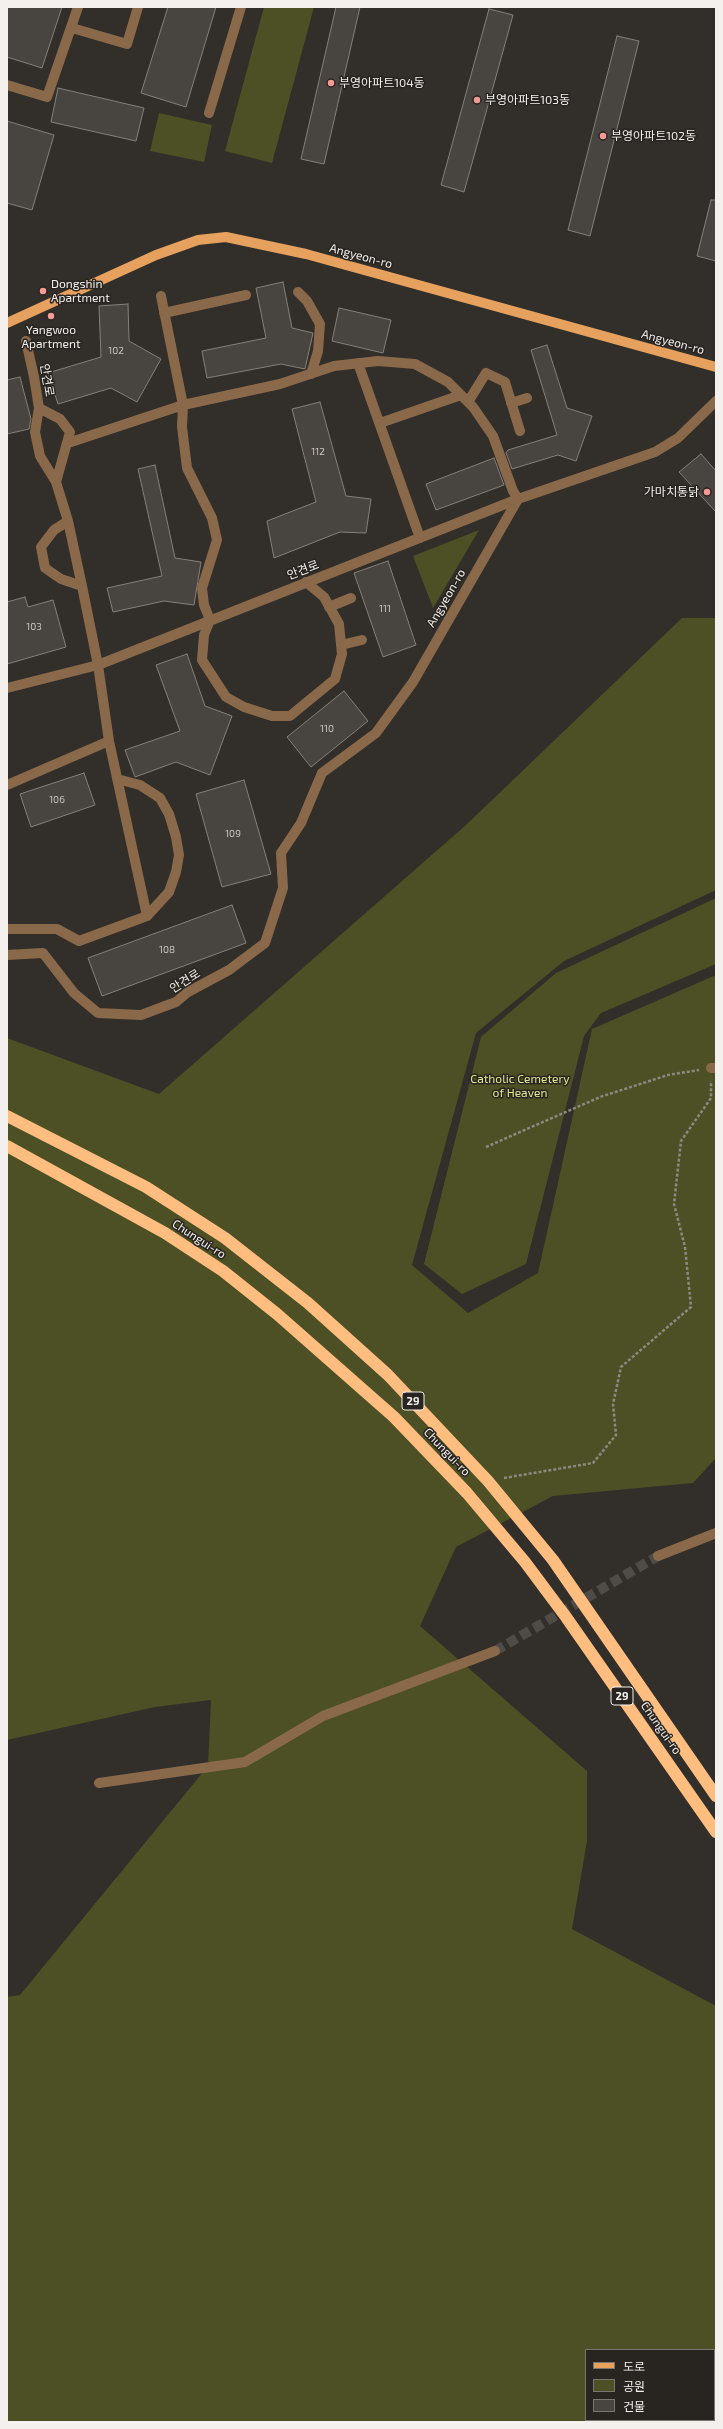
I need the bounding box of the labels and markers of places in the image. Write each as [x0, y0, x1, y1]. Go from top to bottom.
place label: 부영아파트104동 [339, 76, 425, 90]
marker: 부영아파트104동 [326, 78, 336, 88]
place label: 부영아파트103동 [485, 93, 570, 107]
marker: 부영아파트103동 [472, 95, 482, 105]
place label: 부영아파트102동 [611, 129, 696, 143]
marker: 부영아파트102동 [598, 131, 608, 141]
place label: Dongshin Apartment [51, 277, 110, 305]
marker: Dongshin Apartment [38, 286, 48, 296]
marker: Yangwoo Apartment [46, 311, 56, 321]
place label: Yangwoo Apartment [22, 323, 80, 351]
place label: 가마치통닭 [644, 485, 699, 499]
marker: 가마치통닭 [702, 487, 712, 497]

